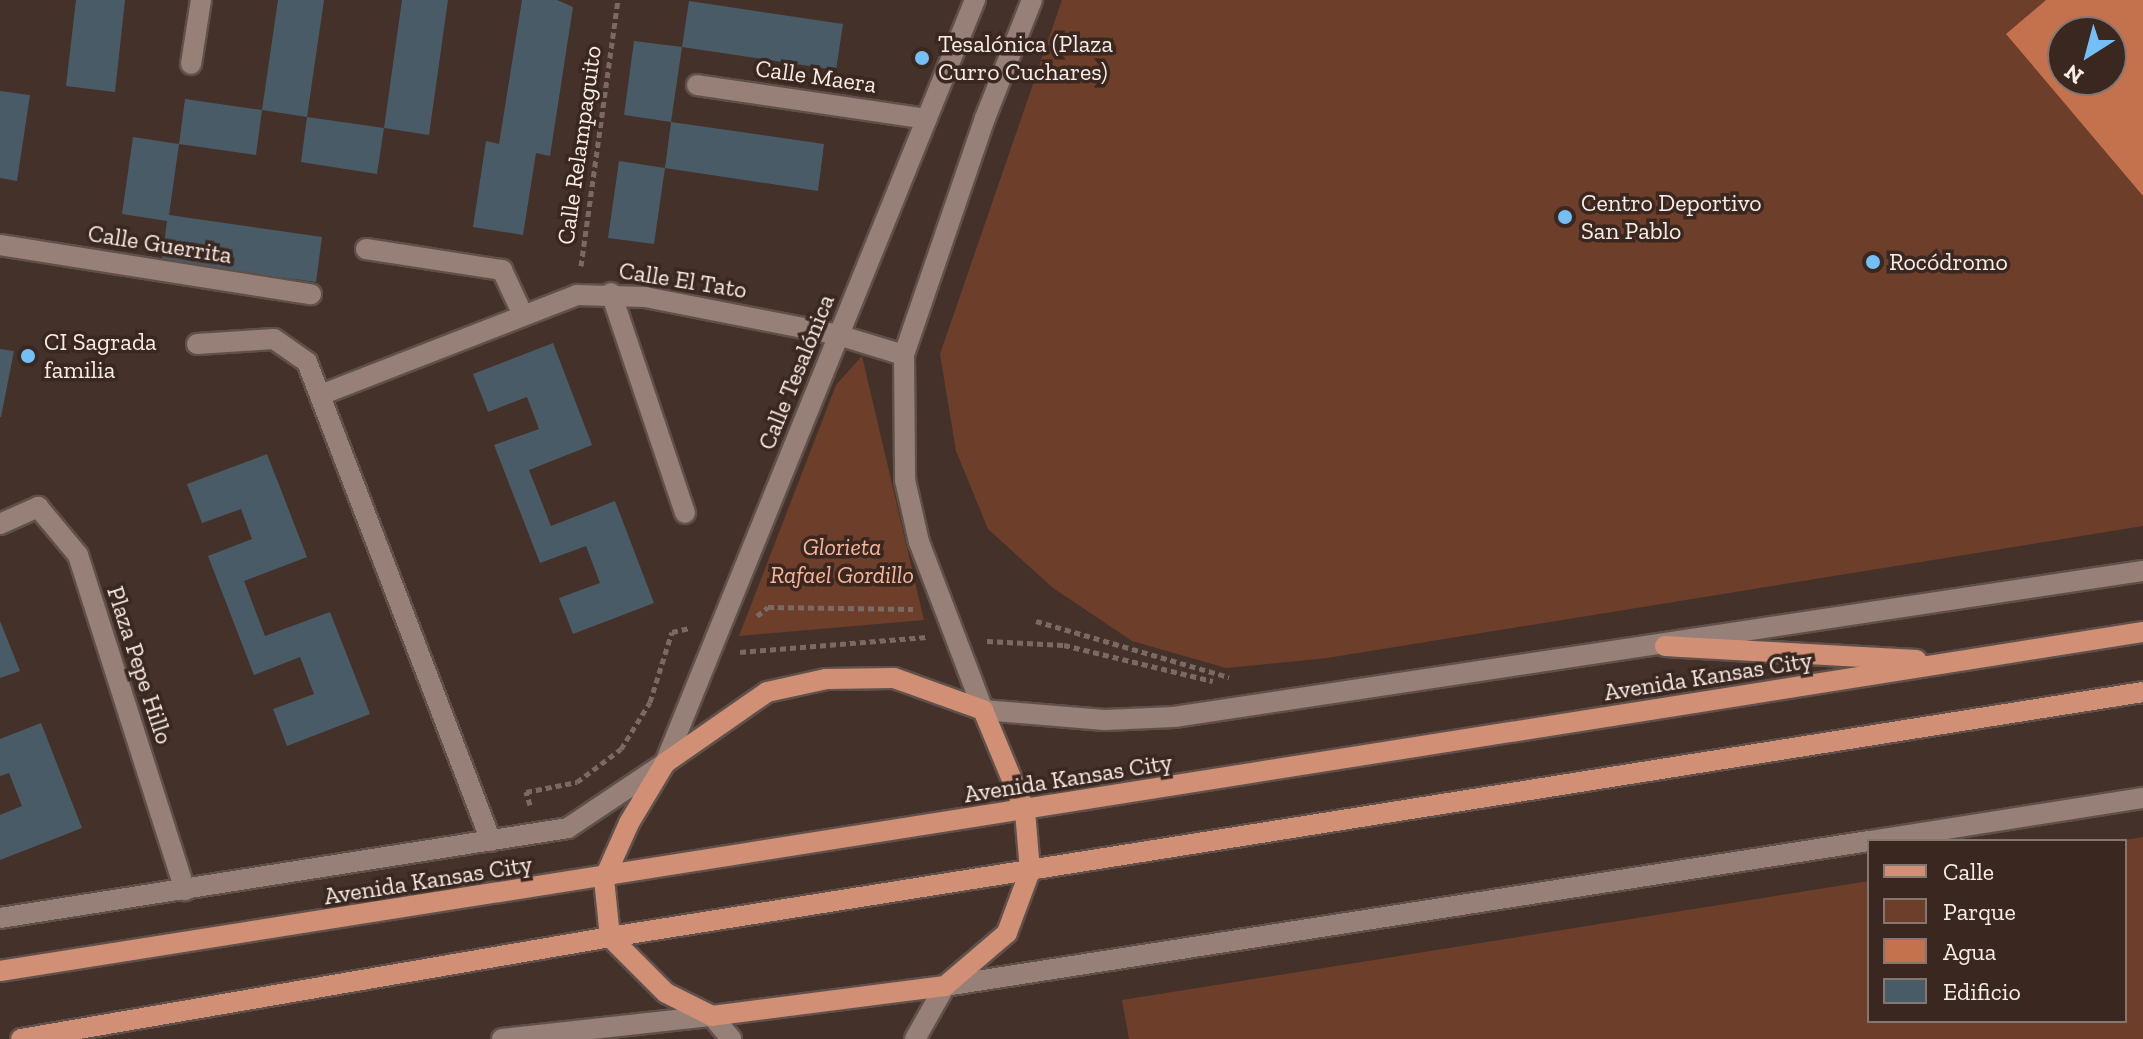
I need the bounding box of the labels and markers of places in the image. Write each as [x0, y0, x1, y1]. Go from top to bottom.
place label: Tesalónica (Plaza Curro Cuchares) [938, 30, 1113, 86]
marker: Tesalónica (Plaza Curro Cuchares) [913, 49, 931, 67]
place label: Centro Deportivo San Pablo [1581, 189, 1762, 245]
marker: Centro Deportivo San Pablo [1556, 208, 1574, 226]
place label: Rocódromo [1889, 248, 2008, 276]
marker: Rocódromo [1864, 253, 1882, 271]
place label: CI Sagrada familia [44, 328, 157, 384]
marker: CI Sagrada familia [19, 347, 37, 365]

